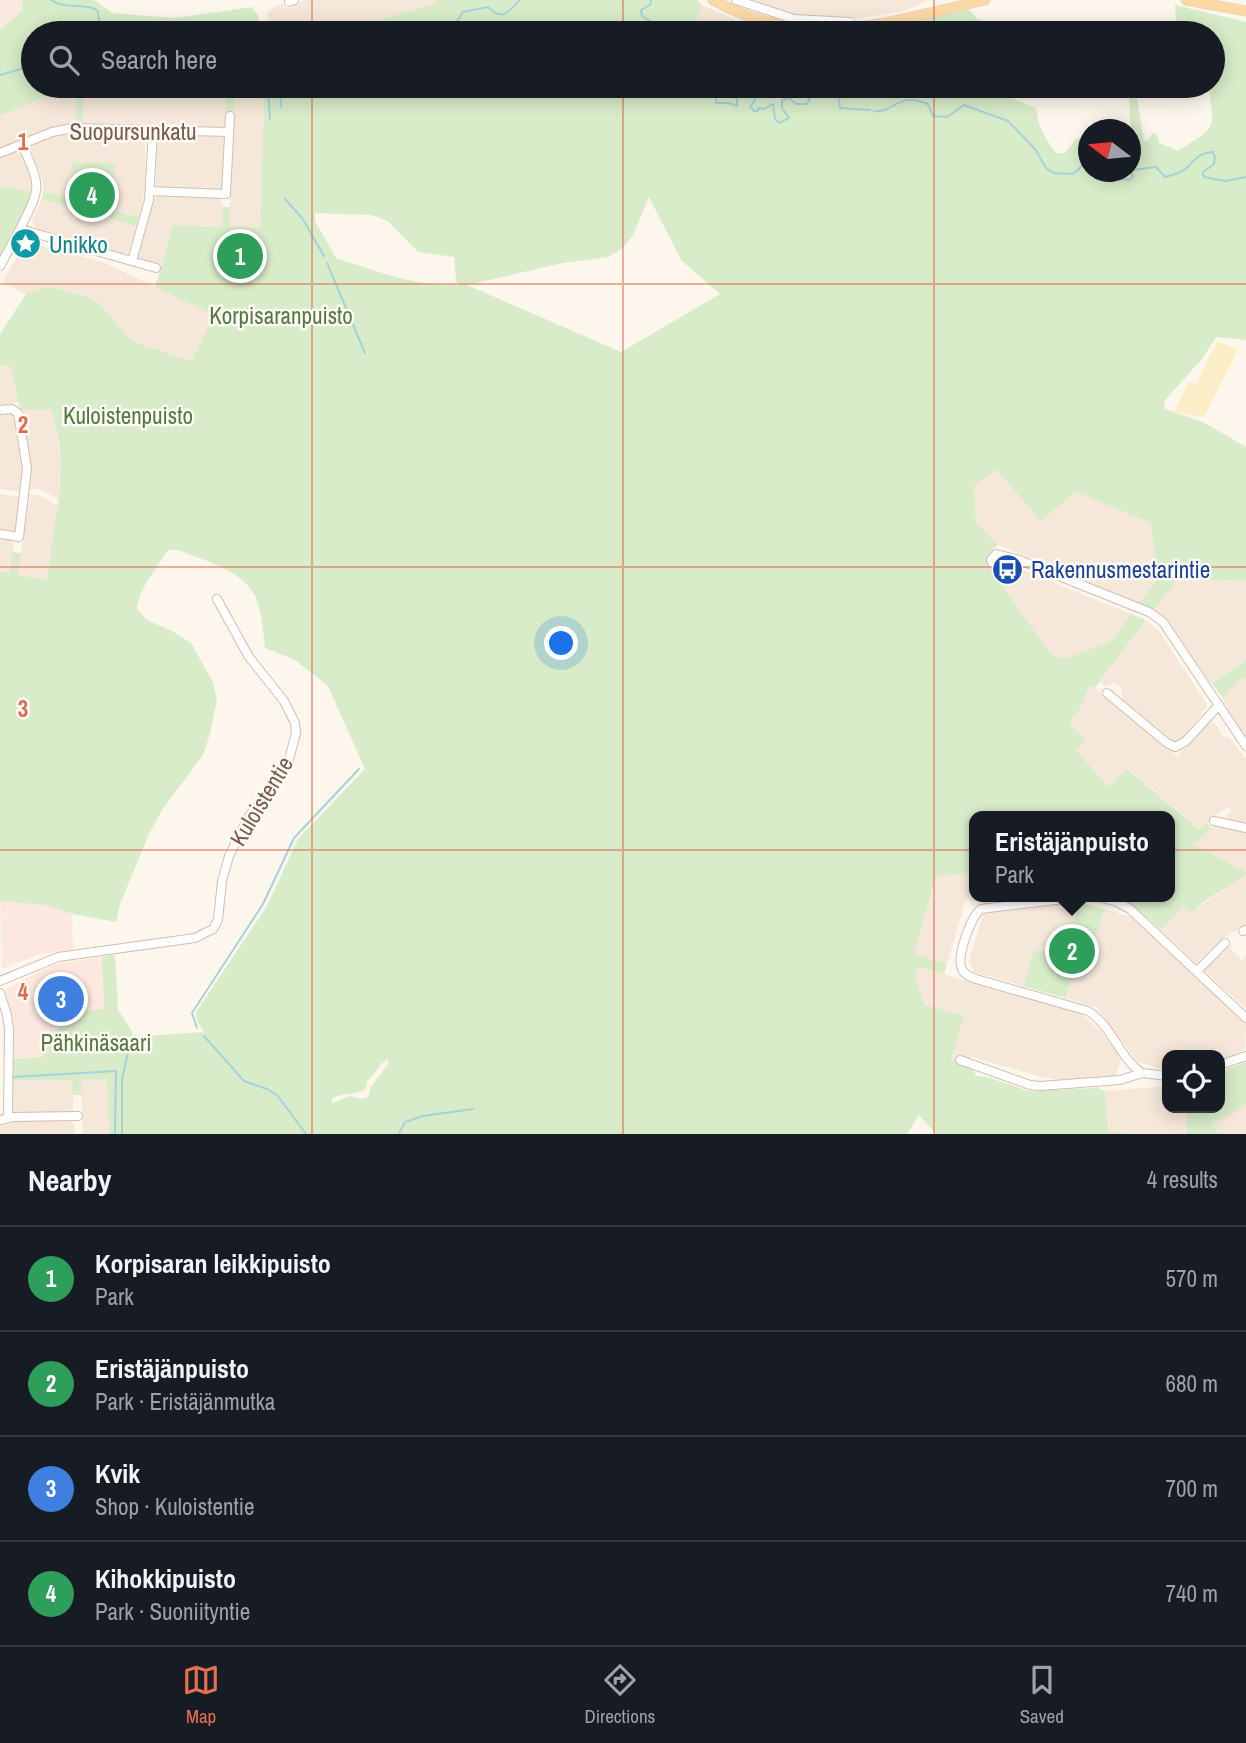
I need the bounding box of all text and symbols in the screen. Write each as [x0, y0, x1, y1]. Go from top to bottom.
search box [21, 21, 1225, 98]
icon: search [45, 41, 83, 79]
text: Search here [101, 42, 217, 77]
street label: Suopursunkatu [70, 116, 196, 147]
north arrow [1078, 119, 1141, 182]
text: 1 [18, 126, 29, 157]
pin: 4 [69, 169, 115, 221]
place icon: Unikko [9, 227, 43, 261]
place label: Unikko [49, 229, 108, 260]
pin: 1 [217, 230, 263, 282]
park label: Korpisaranpuisto [209, 300, 353, 331]
park label: Kuloistenpuisto [63, 400, 193, 431]
text: 2 [18, 409, 28, 440]
bus stop icon: Rakennusmestarintie [991, 552, 1025, 586]
place label: Rakennusmestarintie [1031, 554, 1210, 585]
your location [544, 626, 578, 660]
text: 3 [18, 693, 28, 724]
street label: Kuloistentie [222, 750, 300, 852]
popup [969, 811, 1175, 902]
text: Eristäjänpuisto [995, 824, 1149, 859]
text: Park [995, 859, 1034, 890]
pin: 2 [1049, 925, 1095, 977]
pin: 3 [38, 973, 84, 1025]
text: 4 [18, 976, 29, 1007]
park label: Pähkinäsaari [40, 1027, 152, 1058]
map controls [1162, 1050, 1225, 1113]
button: locate [1162, 1050, 1225, 1113]
text: Nearby [28, 1160, 111, 1200]
text: 4 results [1147, 1164, 1218, 1195]
text: Korpisaran leikkipuisto [95, 1246, 331, 1281]
text: 1 [46, 1263, 56, 1294]
text: 570 m [1166, 1263, 1218, 1294]
text: Park [95, 1281, 134, 1312]
text: Eristäjänpuisto [95, 1351, 249, 1386]
text: 2 [46, 1368, 56, 1399]
text: 680 m [1166, 1368, 1218, 1399]
text: Park · Eristäjänmutka [95, 1386, 275, 1417]
text: Kvik [95, 1456, 140, 1491]
text: 3 [46, 1473, 56, 1504]
text: 700 m [1166, 1473, 1218, 1504]
text: Shop · Kuloistentie [95, 1491, 254, 1522]
text: Kihokkipuisto [95, 1561, 236, 1596]
text: 4 [46, 1578, 56, 1609]
text: 740 m [1166, 1578, 1218, 1609]
text: Park · Suoniityntie [95, 1596, 250, 1627]
tab: Map [182, 1661, 220, 1729]
tab: Directions [584, 1661, 655, 1729]
tab: Saved [1020, 1661, 1064, 1729]

